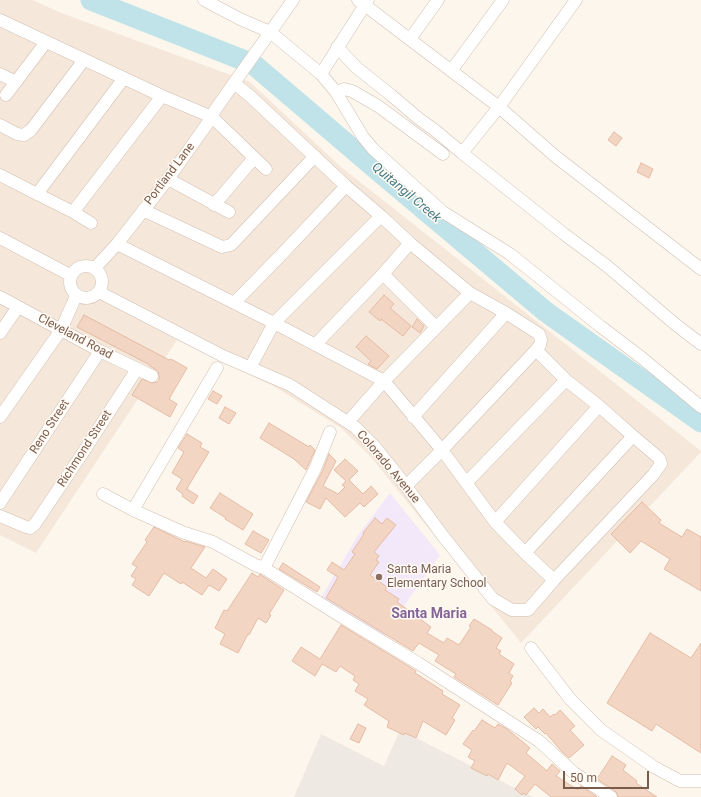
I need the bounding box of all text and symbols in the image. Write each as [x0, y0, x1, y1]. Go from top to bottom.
street label: Portland Lane [142, 140, 198, 208]
water label: Quitangil Creek [368, 160, 444, 226]
street label: Cleveland Road [35, 311, 115, 363]
street label: Reno Street [27, 397, 73, 457]
street label: Richmond Street [55, 408, 115, 490]
street label: Colorado Avenue [353, 428, 423, 506]
place label: Santa Maria Elementary School [387, 563, 487, 591]
marker: Santa Maria Elementary School [374, 572, 384, 582]
district label: Santa Maria [391, 606, 467, 622]
scale bar [565, 763, 651, 789]
text: 50 m [570, 771, 597, 785]

